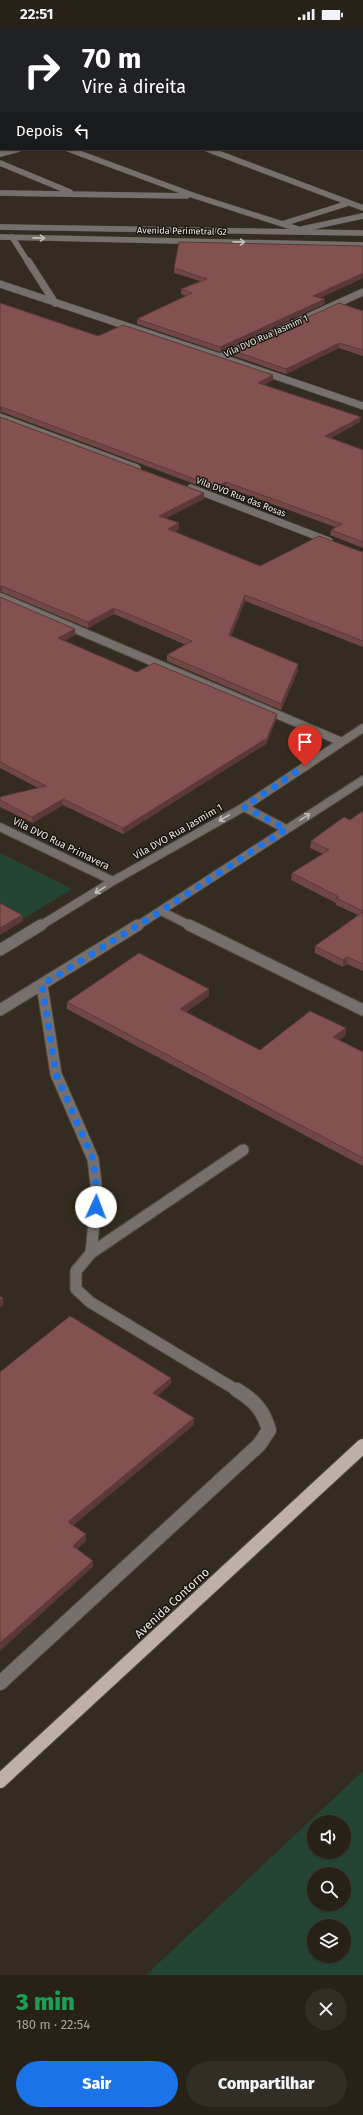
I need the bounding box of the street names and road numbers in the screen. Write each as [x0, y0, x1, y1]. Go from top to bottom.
street label: Avenida Perimetral G2 [137, 225, 227, 237]
street label: Vila DVO Rua Jasmim 1 [223, 313, 309, 359]
street label: Vila DVO Rua das Rosas [195, 475, 287, 519]
street label: Vila DVO Rua Jasmim 1 [131, 802, 225, 862]
street label: Vila DVO Rua Primavera [11, 815, 111, 873]
street label: Avenida Contorno [132, 1565, 212, 1641]

